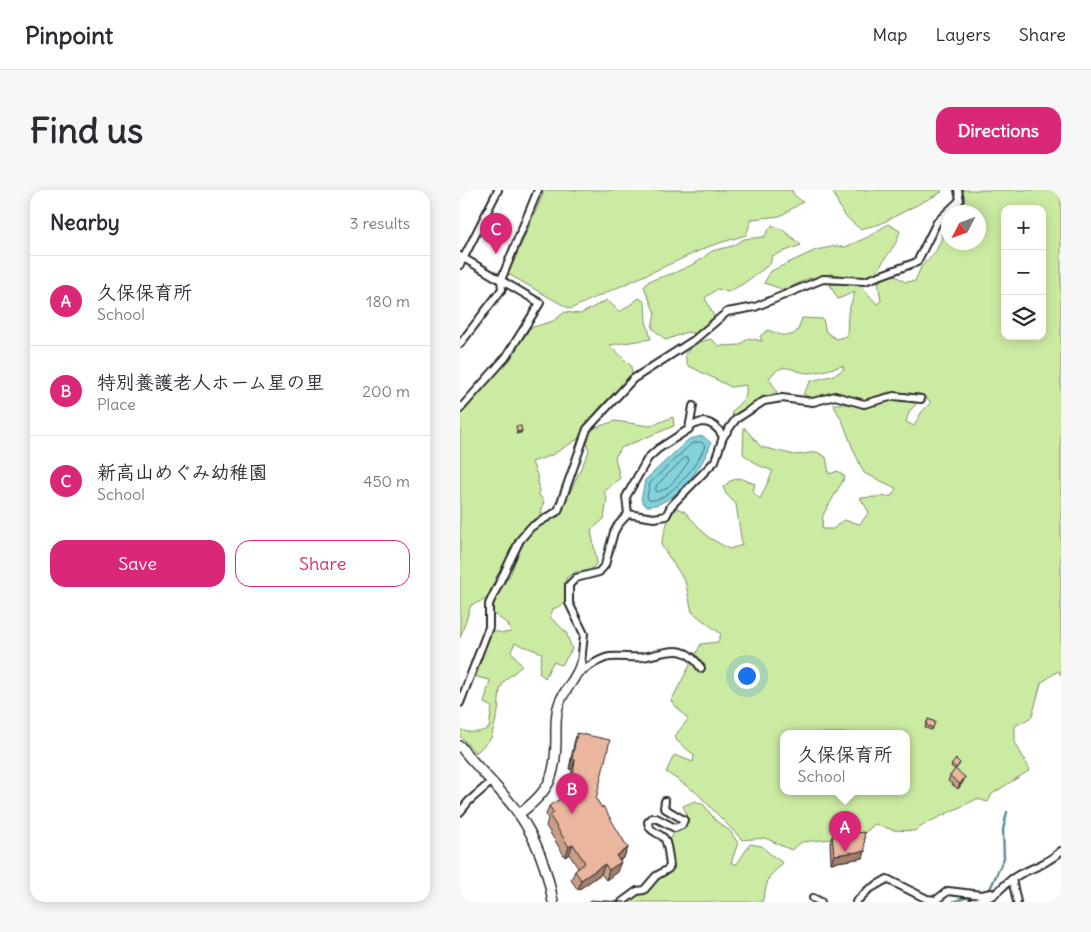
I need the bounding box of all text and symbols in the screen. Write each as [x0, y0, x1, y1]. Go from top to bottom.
text: Pinpoint [25, 20, 113, 50]
text: Map [872, 23, 907, 46]
text: Layers [935, 23, 991, 46]
text: Share [1019, 23, 1066, 46]
button: Directions [936, 107, 1061, 154]
text: Find us [30, 108, 143, 152]
north arrow [941, 205, 986, 250]
map controls [1001, 205, 1046, 340]
button: + [1001, 205, 1046, 250]
text: Nearby [50, 209, 120, 236]
text: 3 results [350, 213, 410, 233]
pin: C [480, 213, 512, 254]
button: − [1001, 250, 1046, 295]
text: 久保保育所 [97, 280, 192, 304]
text: A [61, 291, 71, 311]
text: 180 m [366, 291, 410, 311]
button: layers [1001, 295, 1046, 340]
text: School [97, 304, 145, 324]
text: 特別養護老人ホーム星の里 [97, 370, 324, 394]
text: B [61, 381, 71, 401]
text: 200 m [362, 381, 410, 401]
text: Place [97, 394, 136, 414]
text: 新高山めぐみ幼稚園 [97, 460, 268, 484]
text: C [61, 471, 71, 491]
text: 450 m [363, 471, 410, 491]
text: School [97, 484, 145, 504]
button: Save [50, 540, 225, 587]
button: Share [235, 540, 410, 587]
your location [734, 663, 760, 689]
popup [780, 730, 910, 795]
text: 久保保育所 [797, 742, 893, 766]
text: School [797, 766, 845, 786]
pin: B [556, 773, 588, 814]
pin: A [829, 811, 861, 852]

